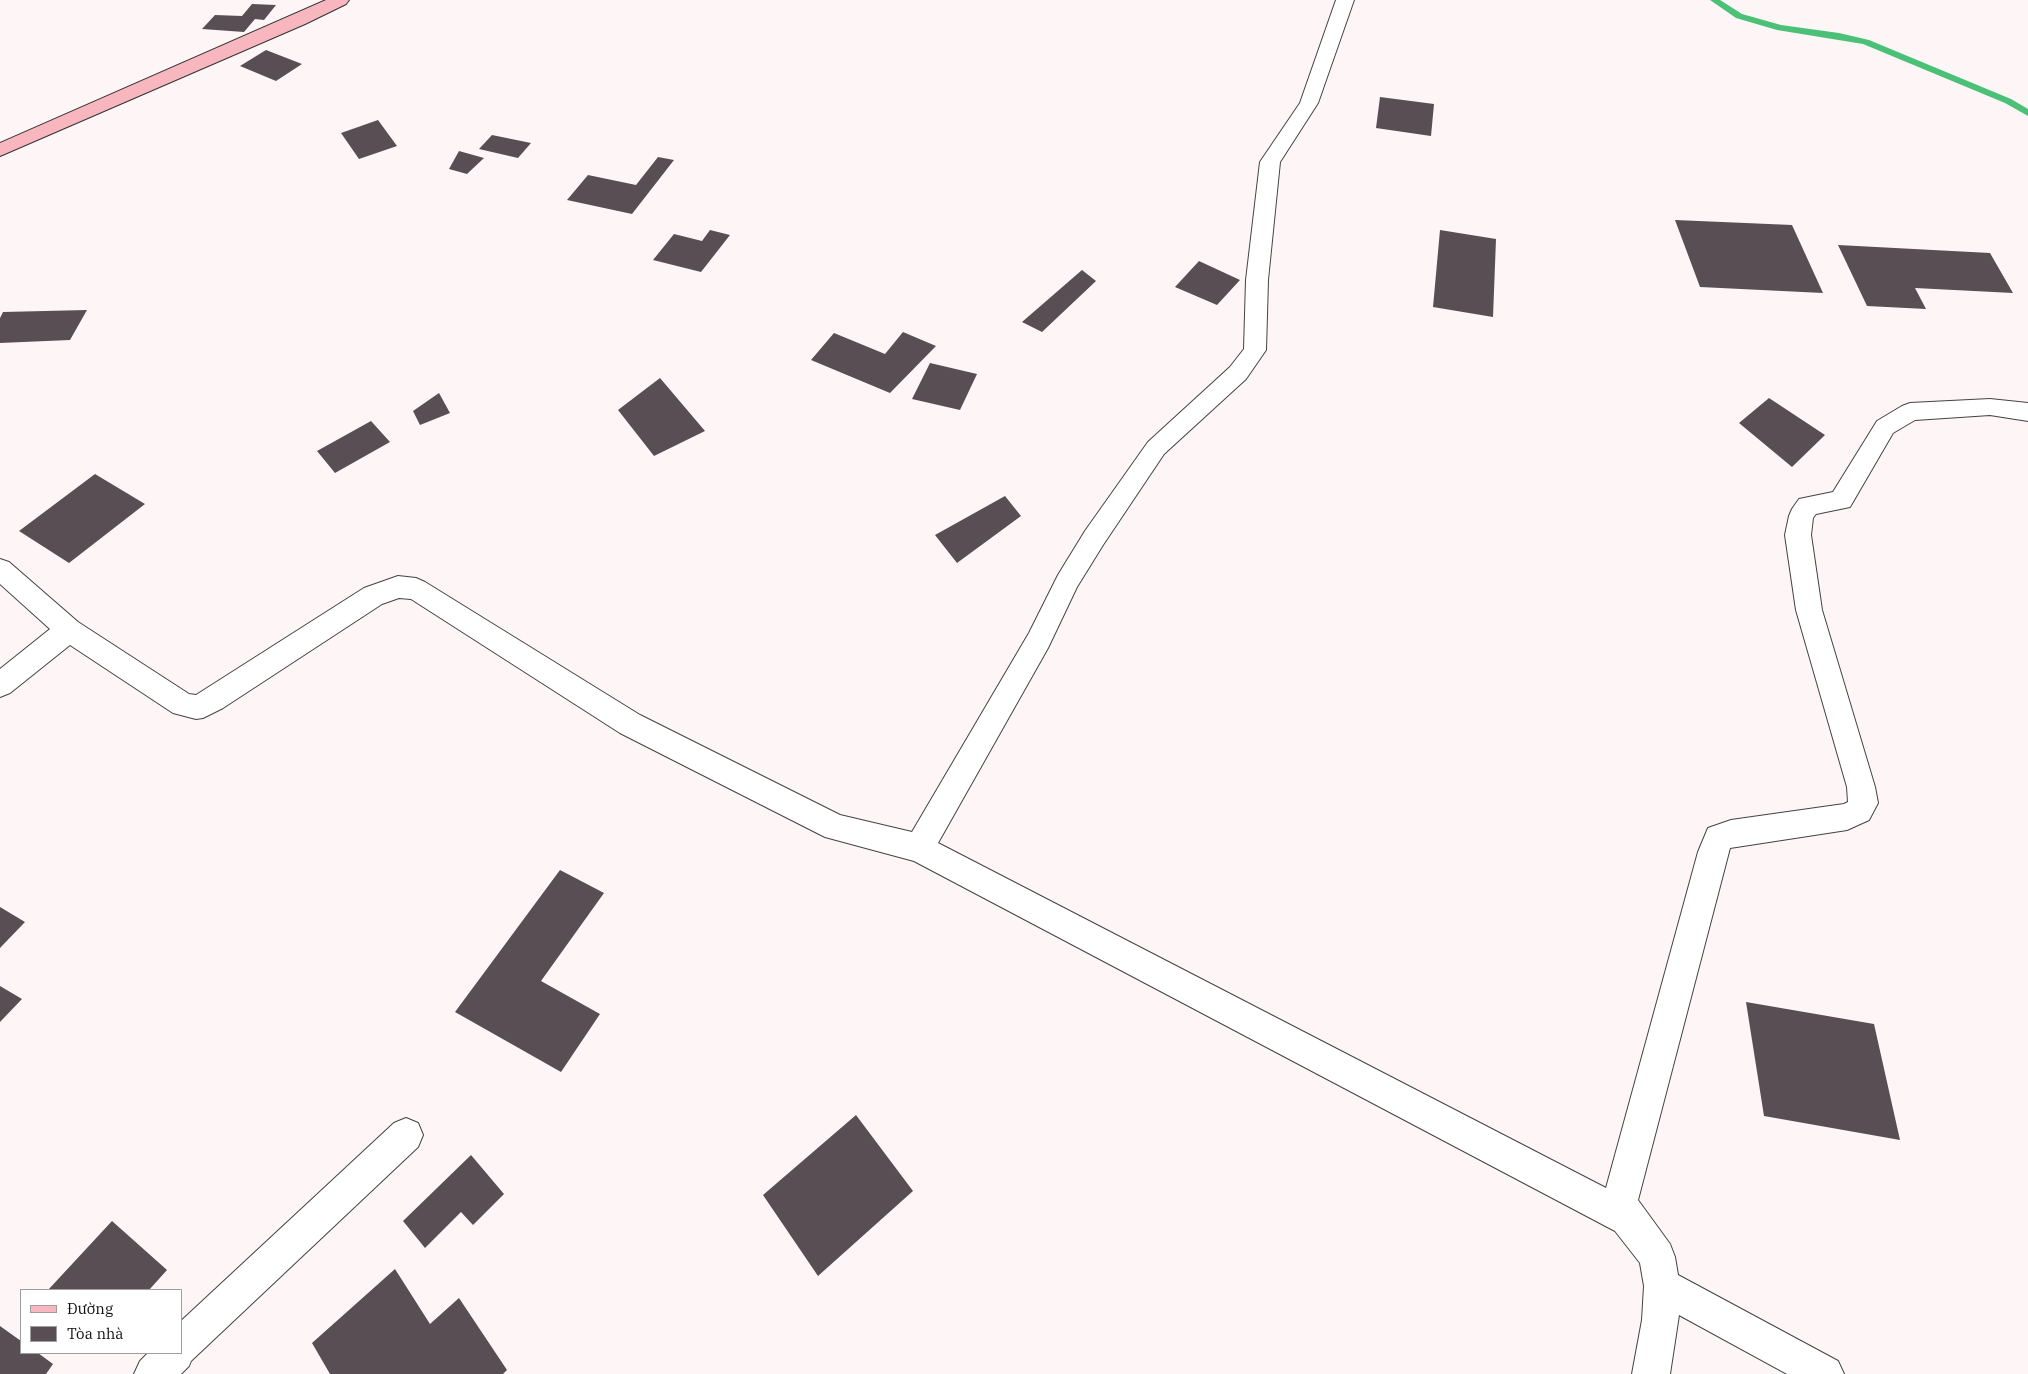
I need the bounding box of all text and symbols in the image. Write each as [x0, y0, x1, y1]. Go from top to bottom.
legend [20, 1289, 182, 1354]
text: Đường [67, 1299, 113, 1318]
text: Tòa nhà [67, 1324, 124, 1343]

